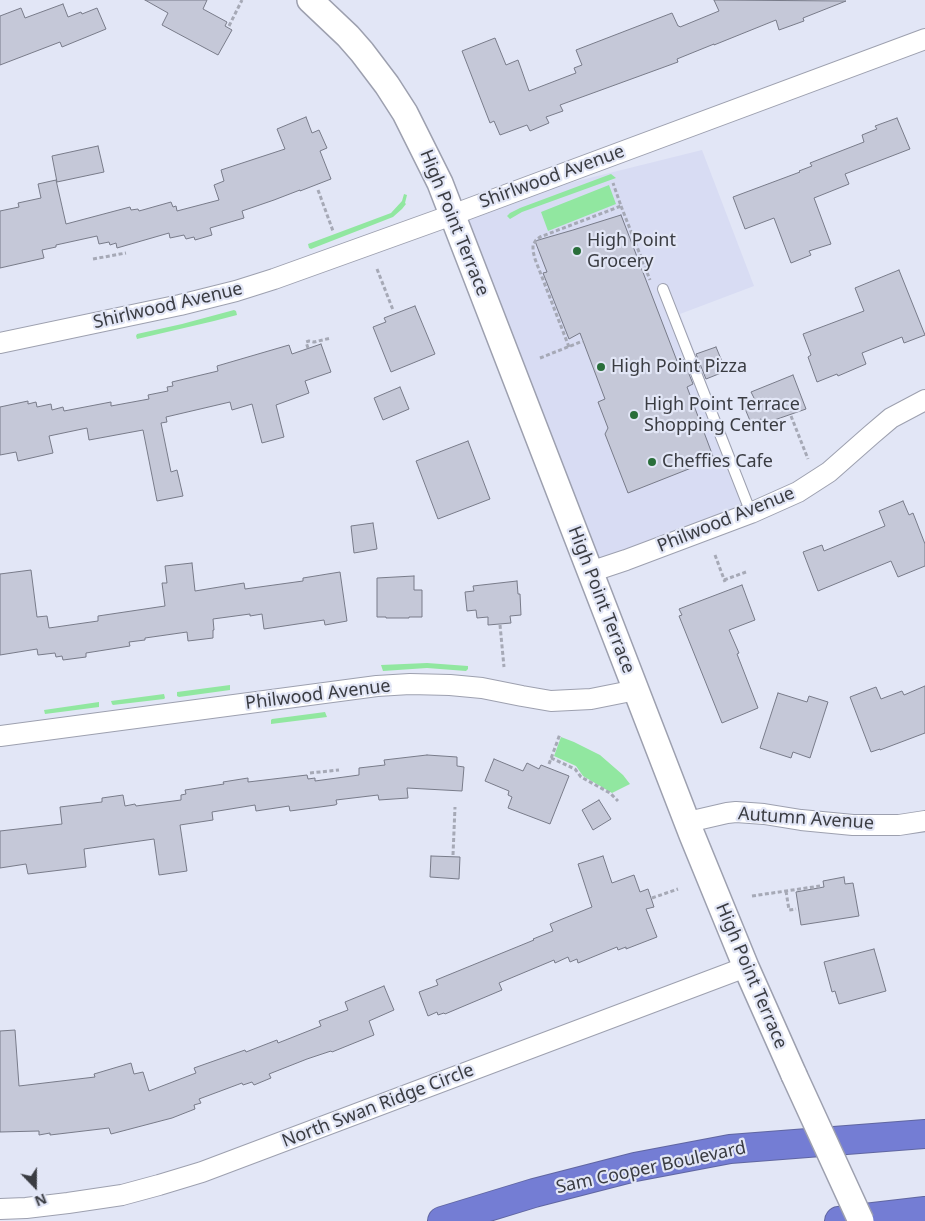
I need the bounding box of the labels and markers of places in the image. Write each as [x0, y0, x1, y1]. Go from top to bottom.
place label: High Point Grocery [587, 230, 676, 272]
marker: High Point Grocery [571, 245, 583, 257]
place label: High Point Pizza [611, 356, 747, 378]
marker: High Point Pizza [595, 361, 607, 373]
place label: High Point Terrace Shopping Center [644, 394, 800, 436]
marker: High Point Terrace Shopping Center [628, 409, 640, 421]
place label: Cheffies Cafe [662, 451, 773, 473]
marker: Cheffies Cafe [646, 456, 658, 468]

